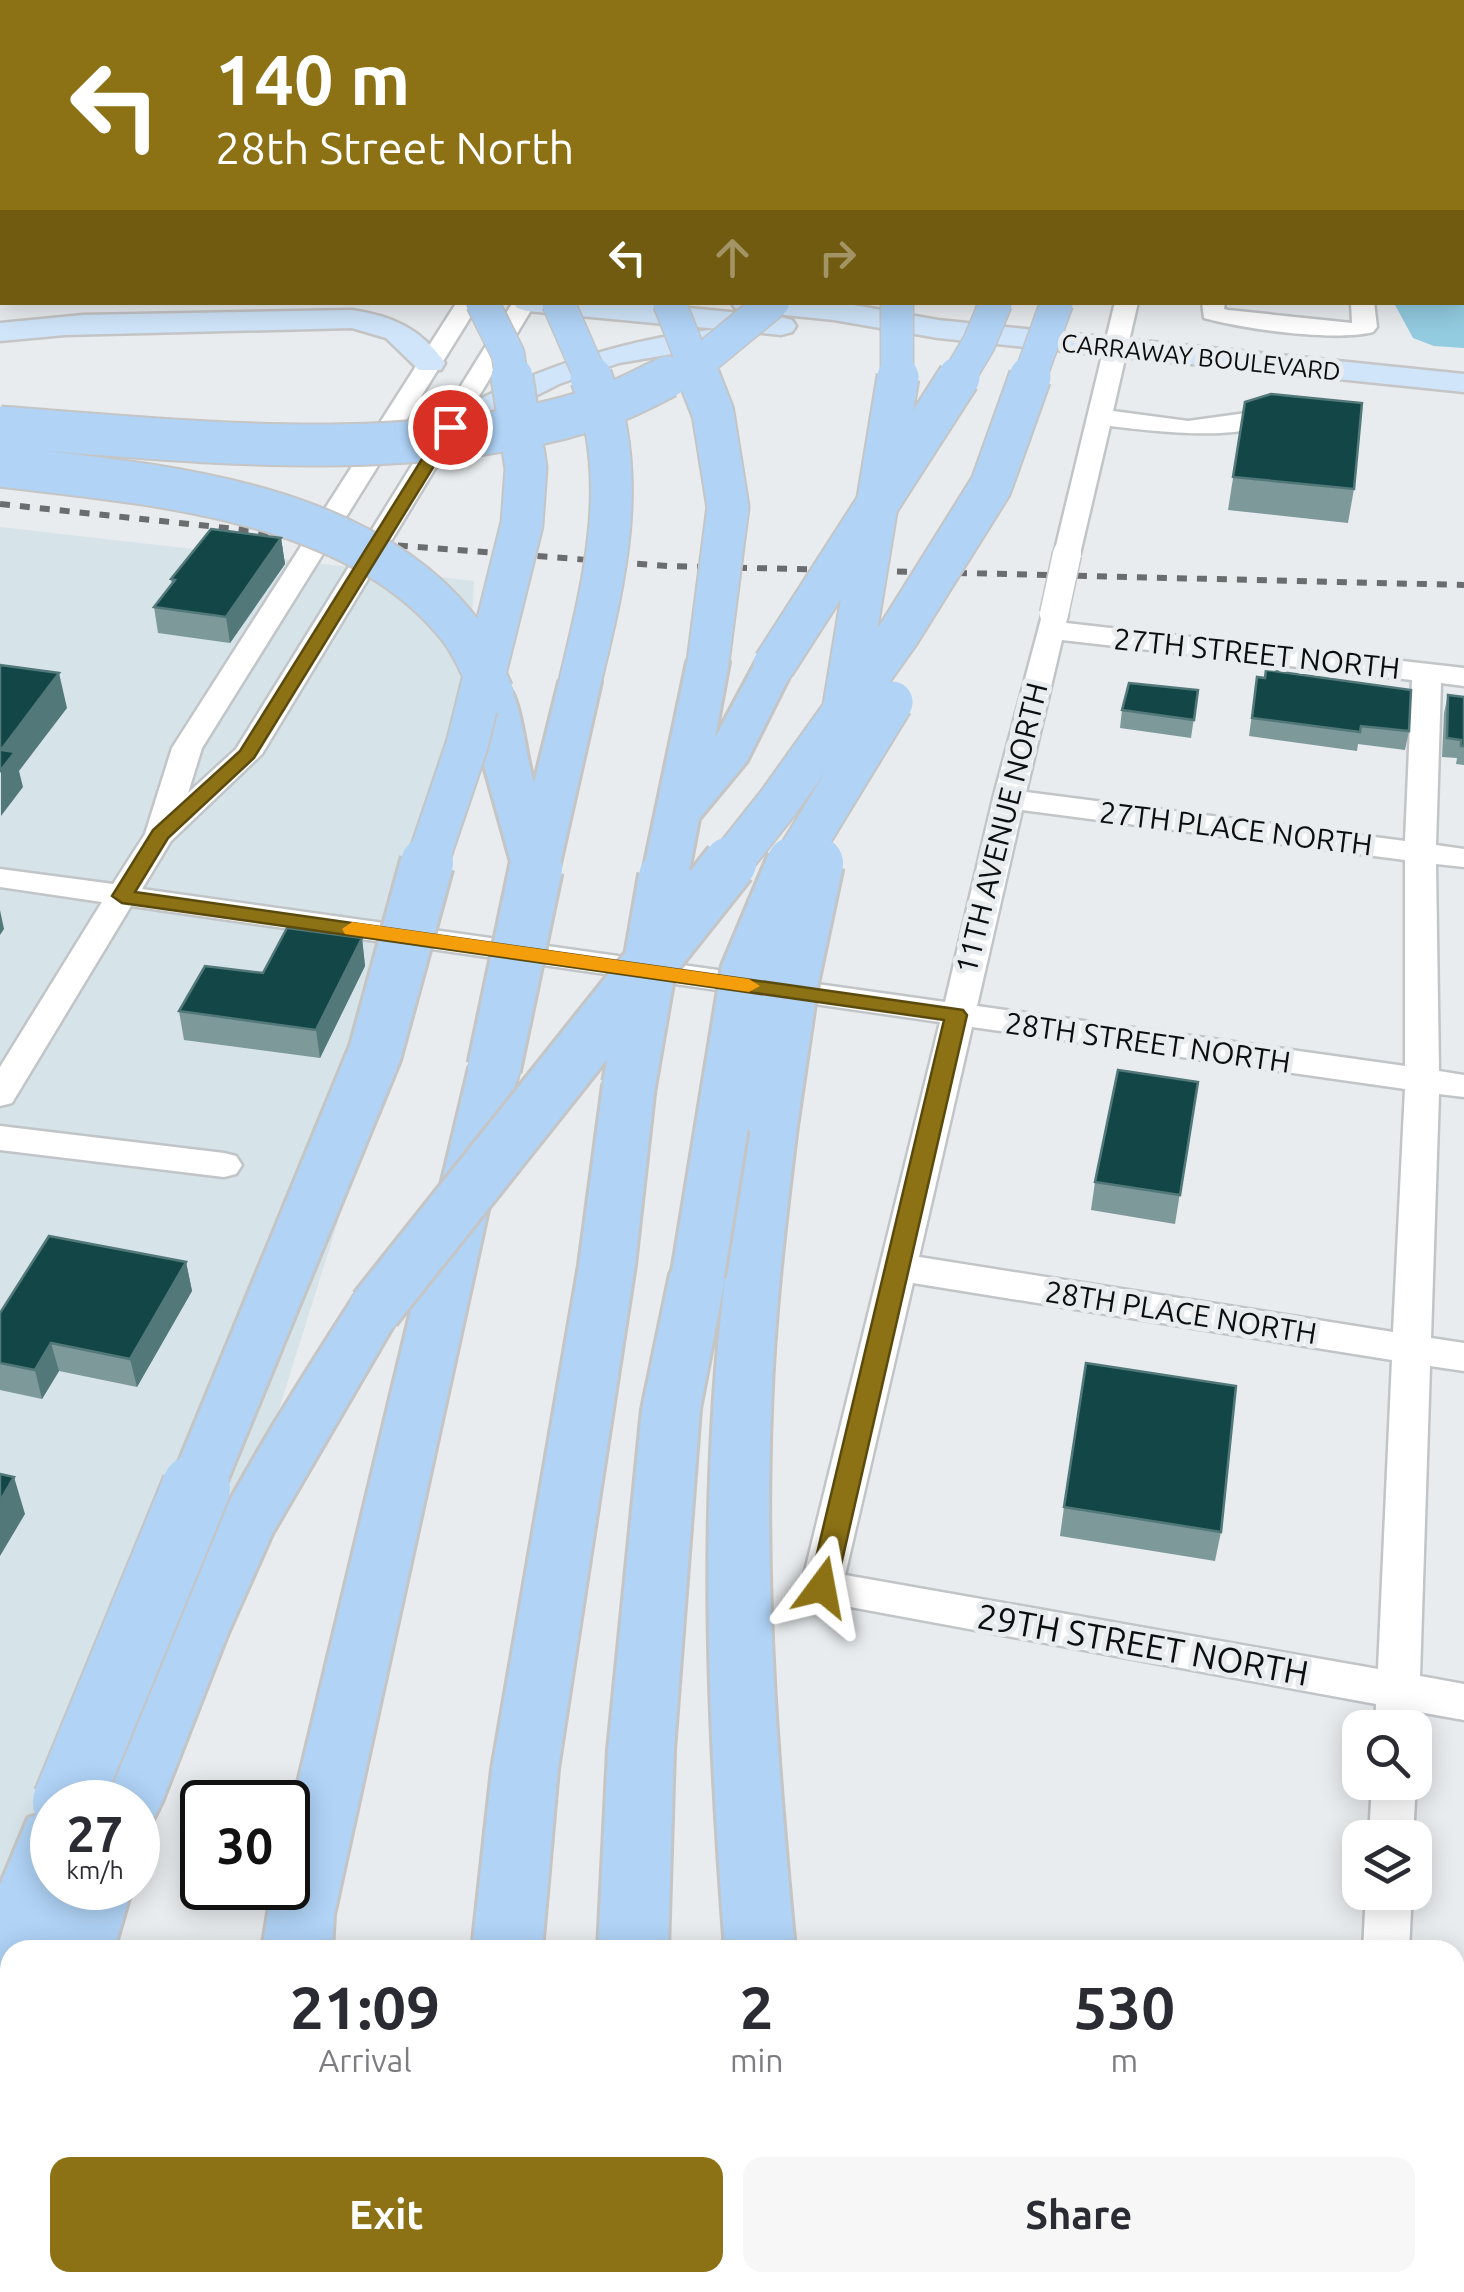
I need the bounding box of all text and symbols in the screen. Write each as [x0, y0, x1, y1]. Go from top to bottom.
icon: left [50, 40, 180, 170]
text: 140 m [215, 40, 410, 118]
text: 28th Street North [215, 122, 574, 173]
icon: left [600, 230, 655, 285]
icon: ahead [705, 230, 760, 285]
icon: right [810, 230, 865, 285]
street label: CARRAWAY BOULEVARD [1060, 328, 1342, 386]
pin [408, 385, 493, 470]
icon: arrive [423, 400, 478, 455]
street label: 27TH STREET NORTH [1112, 621, 1402, 685]
street label: 11TH AVENUE NORTH [948, 679, 1054, 977]
street label: 27TH PLACE NORTH [1098, 794, 1374, 862]
street label: 28TH STREET NORTH [1003, 1005, 1293, 1079]
street label: 28TH PLACE NORTH [1043, 1274, 1319, 1350]
position arrow [770, 1535, 874, 1639]
street label: 29TH STREET NORTH [974, 1595, 1312, 1693]
map controls [1342, 1710, 1432, 1910]
button: search [1342, 1710, 1432, 1800]
speed limit sign: 30 [180, 1780, 310, 1910]
text: 27 [67, 1805, 123, 1861]
button: layers [1342, 1820, 1432, 1910]
text: km/h [66, 1856, 124, 1884]
text: 21:09 [290, 1973, 440, 2040]
text: 2 [740, 1973, 774, 2040]
text: 530 [1074, 1973, 1175, 2040]
text: Arrival [318, 2042, 412, 2078]
text: min [730, 2042, 784, 2078]
text: m [1110, 2042, 1138, 2078]
button: Exit [50, 2157, 723, 2272]
button: Share [743, 2157, 1415, 2272]

